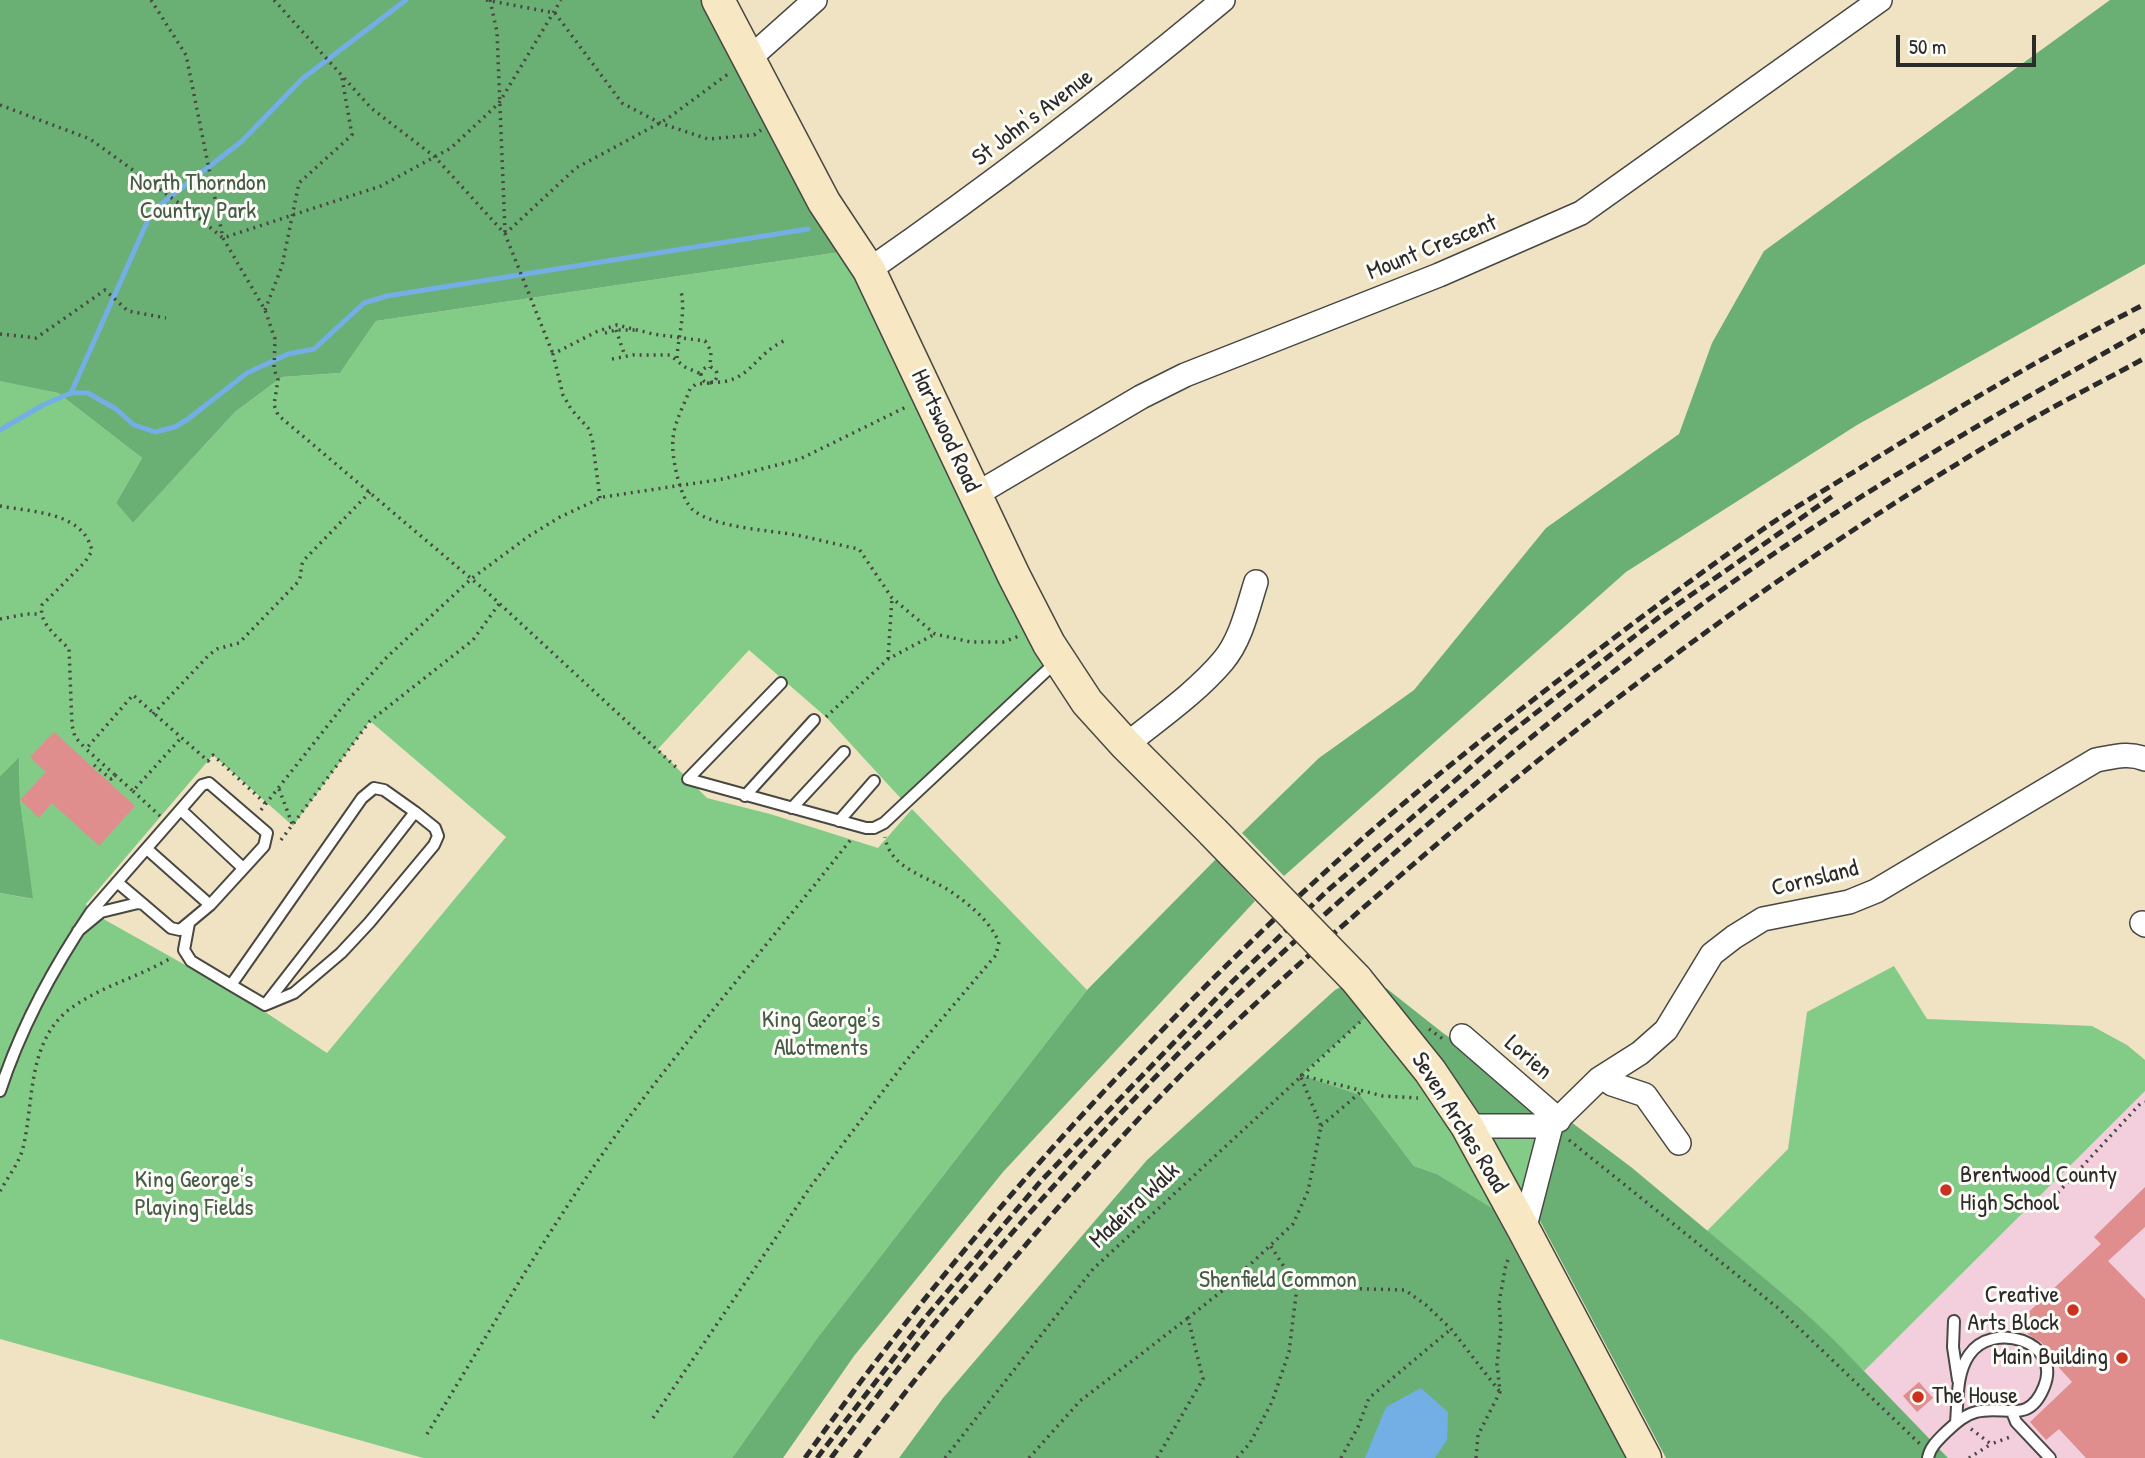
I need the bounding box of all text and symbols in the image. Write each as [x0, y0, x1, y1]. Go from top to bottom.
scale bar [1900, 21, 2040, 65]
text: 50 m [1909, 32, 1946, 61]
street label: St John's Avenue [967, 63, 1099, 173]
park label: North Thorndon Country Park [130, 170, 266, 226]
street label: Mount Crescent [1363, 209, 1501, 287]
street label: Hartswood Road [904, 365, 986, 497]
street label: Cornsland [1769, 854, 1861, 904]
park label: King George's Allotments [762, 1007, 880, 1063]
street label: Lorien [1498, 1030, 1558, 1086]
street label: Seven Arches Road [1404, 1047, 1514, 1199]
street label: Madeira Walk [1084, 1157, 1186, 1255]
place label: Brentwood County High School [1960, 1162, 2117, 1218]
park label: King George's Playing Fields [135, 1167, 253, 1223]
marker: Brentwood County High School [1938, 1182, 1954, 1198]
park label: Shenfield Common [1199, 1267, 1357, 1295]
place label: Creative Arts Block [1968, 1282, 2059, 1338]
marker: Creative Arts Block [2065, 1302, 2081, 1318]
place label: Main Building [1993, 1344, 2108, 1372]
marker: Main Building [2114, 1350, 2130, 1366]
place label: The House [1932, 1383, 2018, 1411]
marker: The House [1910, 1389, 1926, 1405]

